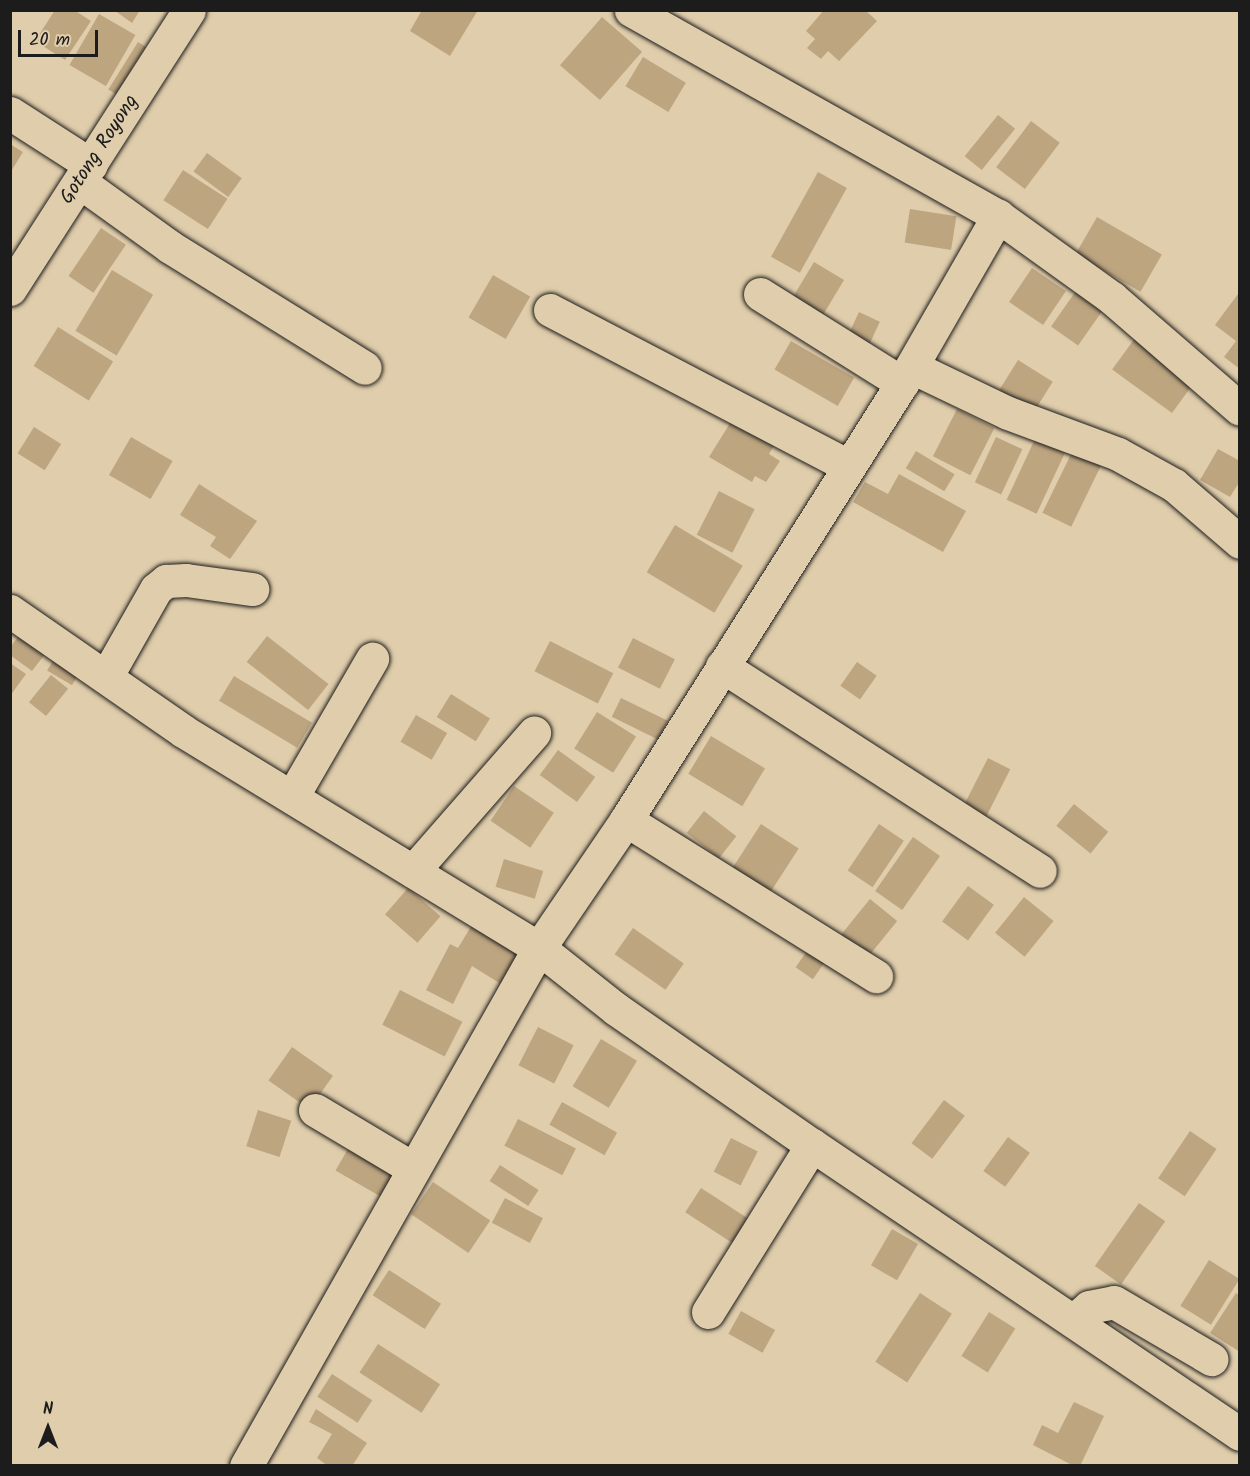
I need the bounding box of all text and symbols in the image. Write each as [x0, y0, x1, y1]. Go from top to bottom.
scale bar [21, 18, 100, 56]
text: 20 m [29, 26, 70, 55]
street label: Gotong Royong [56, 91, 144, 209]
text: N [43, 1397, 53, 1422]
north arrow [18, 1398, 78, 1458]

